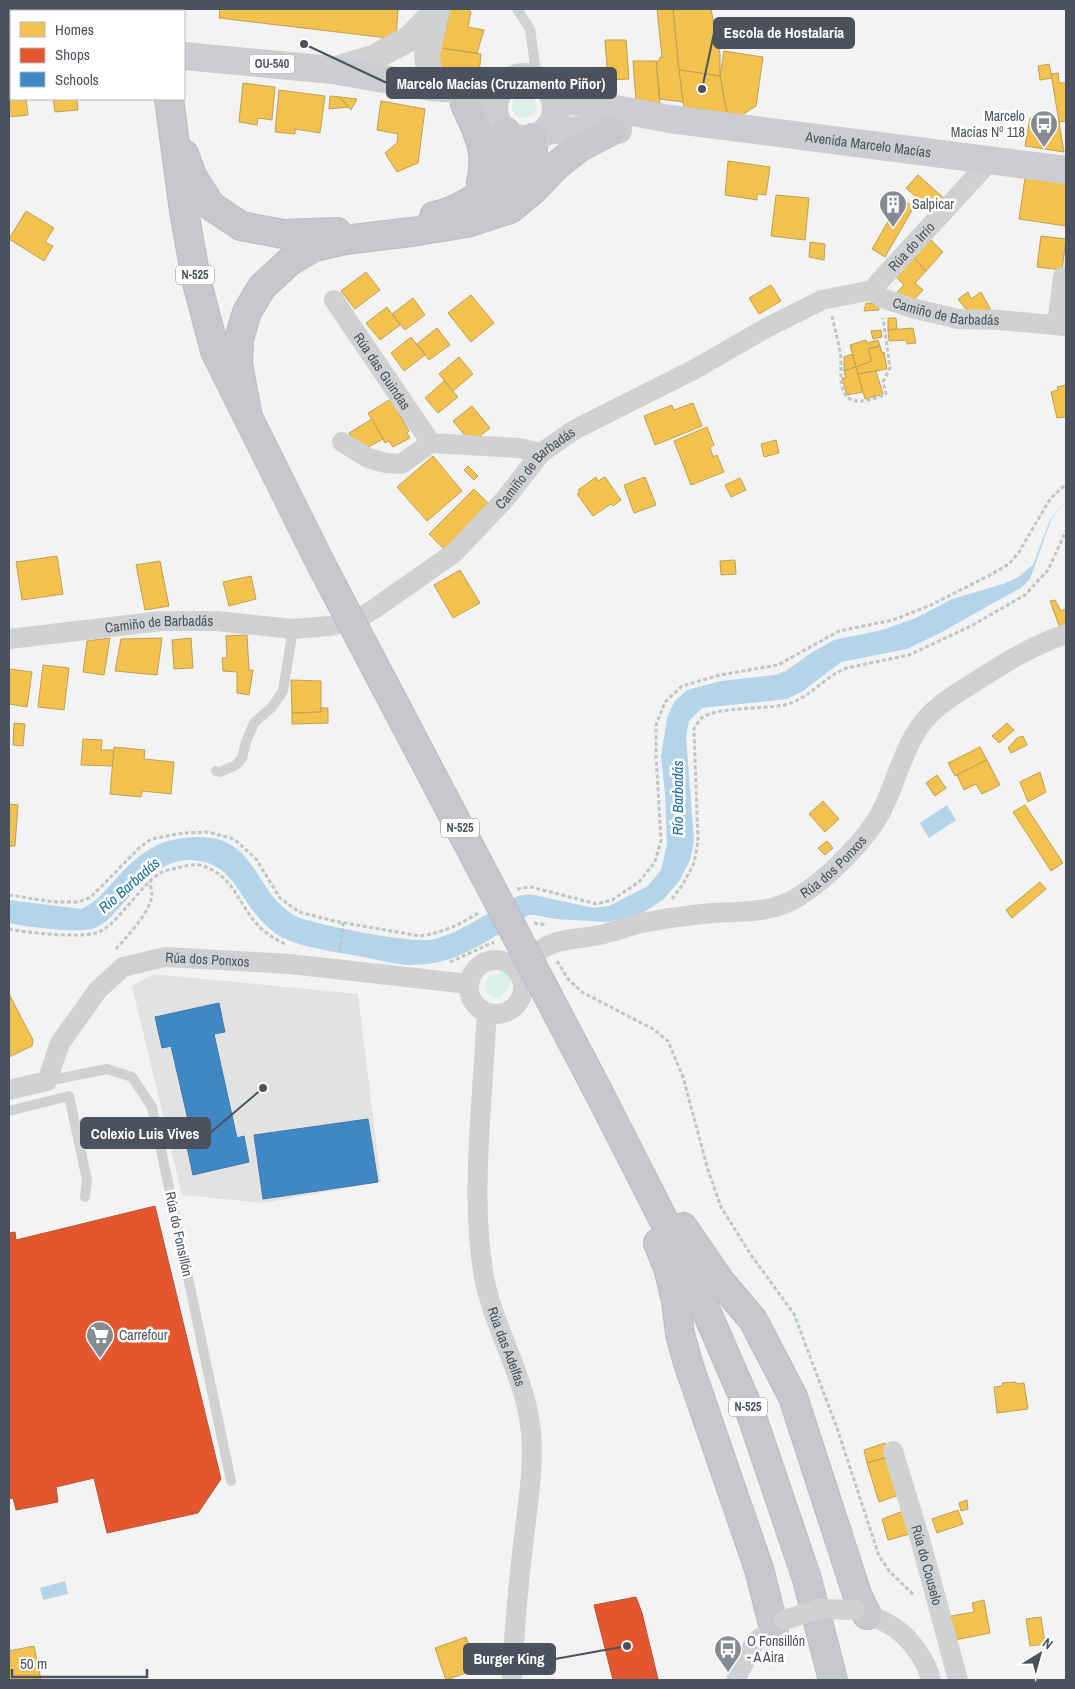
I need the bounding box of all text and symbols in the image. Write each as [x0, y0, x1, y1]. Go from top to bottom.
legend [10, 10, 185, 100]
callout: Escola de Hostalaría [714, 18, 854, 48]
text: Homes [55, 19, 94, 40]
text: Escola de Hostalaría [724, 22, 844, 43]
text: Shops [55, 44, 90, 65]
road number: OU-540 [250, 54, 294, 74]
callout: Marcelo Macías (Cruzamento Piñor) [387, 68, 616, 98]
text: Schools [55, 69, 99, 90]
text: Marcelo Macías (Cruzamento Piñor) [397, 73, 605, 94]
place label: Marcelo Macías Nº 118 [951, 107, 1025, 141]
bus stop icon: Marcelo Macías Nº 118 [1029, 109, 1059, 148]
street label: Avenida Marcelo Macías [804, 127, 932, 162]
building icon: Salpicar [878, 189, 908, 228]
place label: Salpicar [912, 195, 954, 213]
street label: Rúa do Irrio [884, 218, 939, 275]
road number: N-525 [176, 266, 214, 284]
street label: Camiño de Barbadás [890, 293, 1000, 329]
street label: Rúa das Guindas [350, 329, 415, 413]
street label: Camiño de Barbadás [491, 423, 579, 513]
street label: Camiño de Barbadás [104, 612, 214, 637]
water label: Río Barbadás [667, 760, 688, 836]
road number: N-525 [441, 818, 479, 838]
street label: Rúa dos Ponxos [796, 832, 871, 902]
water label: Río Barbadás [94, 852, 164, 918]
street label: Rúa dos Ponxos [165, 948, 250, 971]
callout: Colexio Luis Vives [81, 1118, 210, 1148]
text: Colexio Luis Vives [91, 1123, 199, 1144]
street label: Rúa do Fonsillón [161, 1190, 197, 1278]
street label: Rúa das Adelfas [483, 1305, 530, 1389]
supermarket icon: Carrefour [85, 1320, 115, 1359]
place label: Carrefour [119, 1326, 168, 1344]
road number: N-525 [729, 1398, 767, 1416]
street label: Rúa do Couselo [907, 1523, 946, 1607]
north arrow [1015, 1629, 1065, 1679]
place label: O Fonsillón - A Aira [747, 1632, 805, 1666]
bus stop icon: O Fonsillón - A Aira [713, 1634, 743, 1673]
text: N [1039, 1634, 1057, 1653]
callout: Burger King [464, 1644, 555, 1674]
scale bar [12, 1646, 148, 1678]
text: Burger King [473, 1648, 545, 1669]
text: 50 m [20, 1653, 47, 1674]

